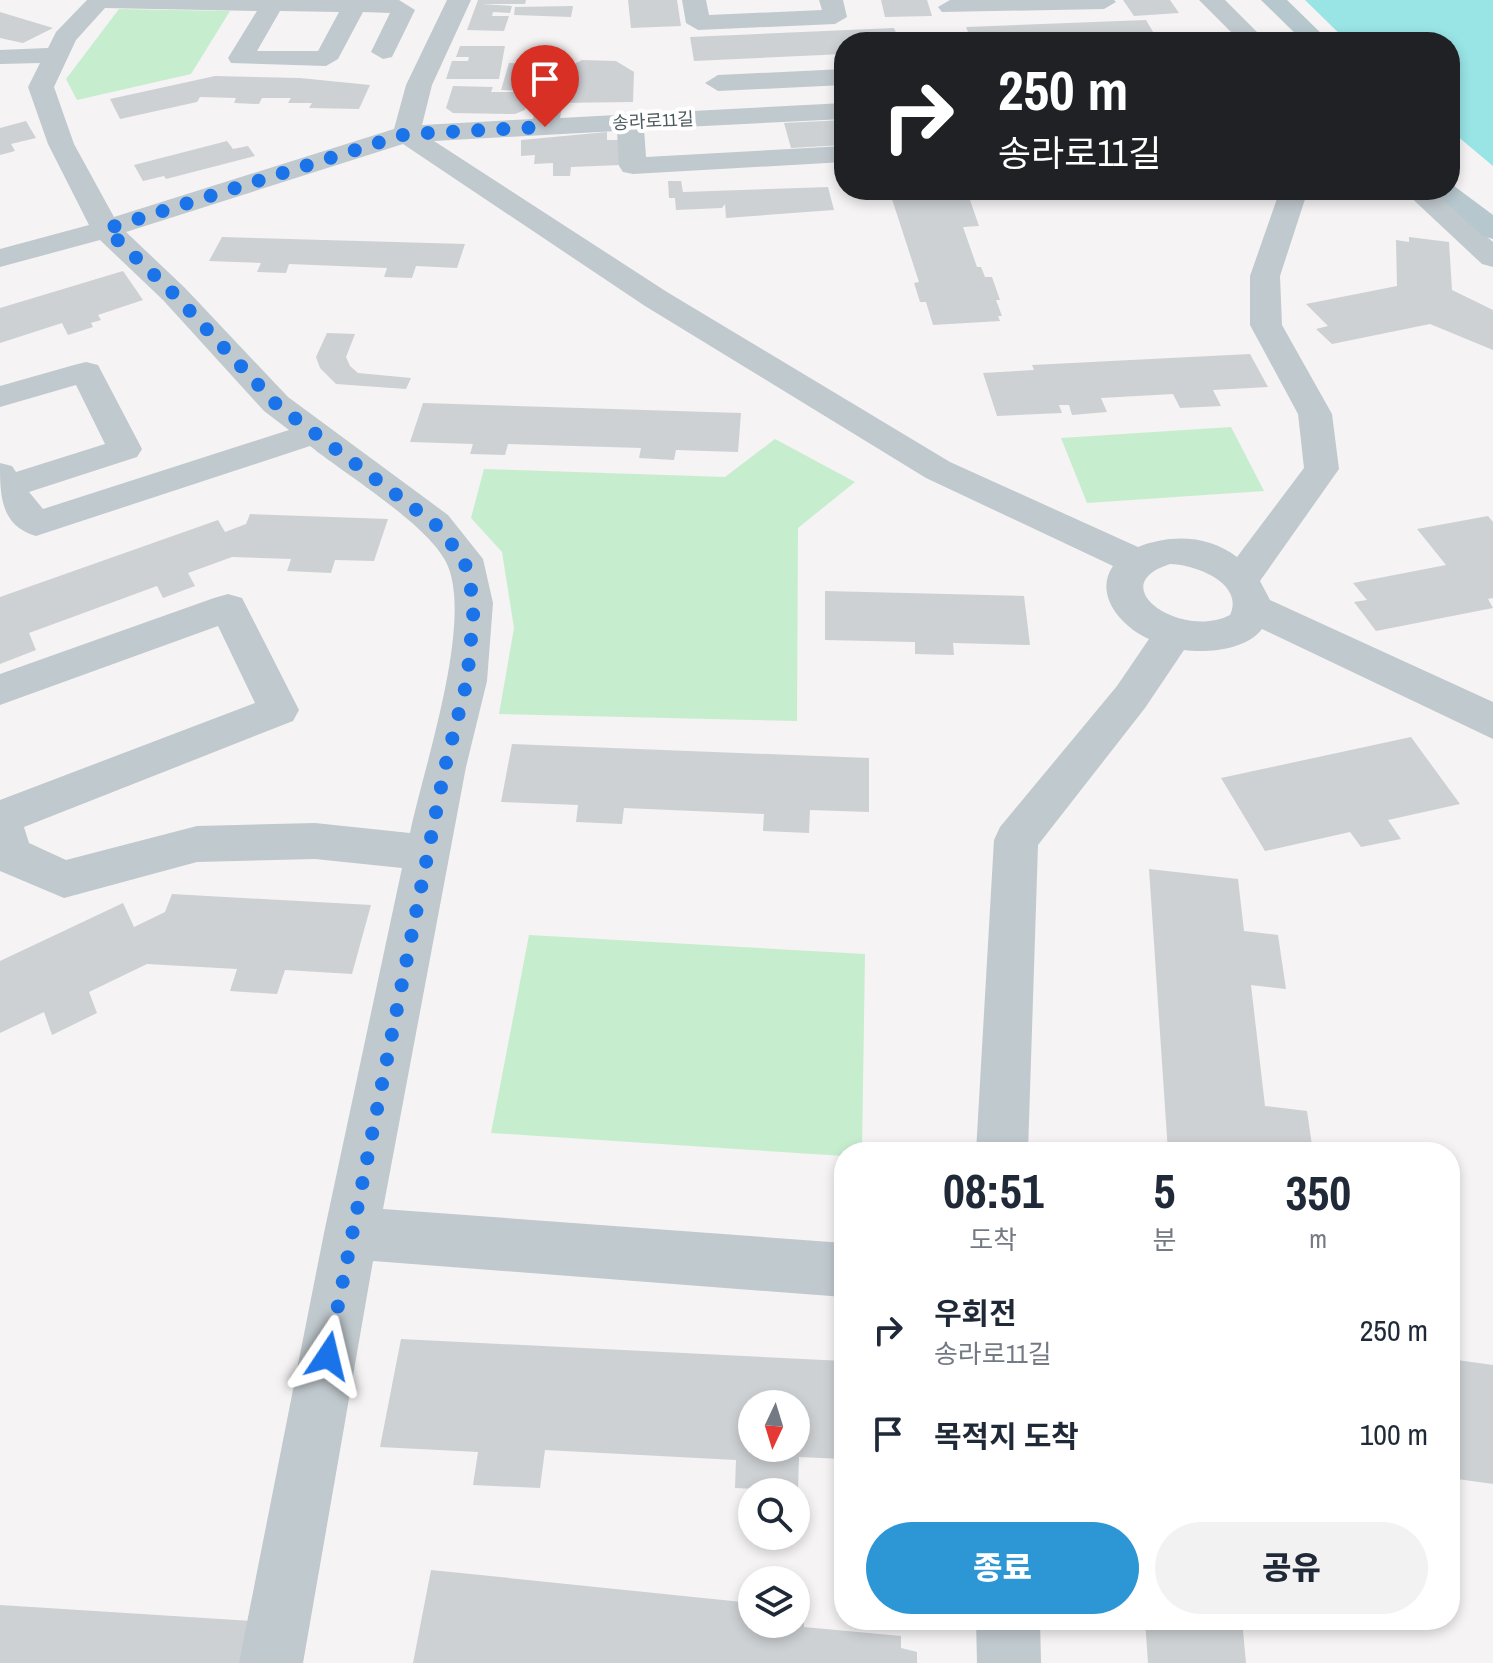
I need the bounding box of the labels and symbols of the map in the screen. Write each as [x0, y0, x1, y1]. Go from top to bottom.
pin [511, 45, 579, 127]
street label: 송라로11길 [612, 106, 694, 135]
position arrow [286, 1314, 370, 1398]
north arrow [738, 1390, 810, 1462]

